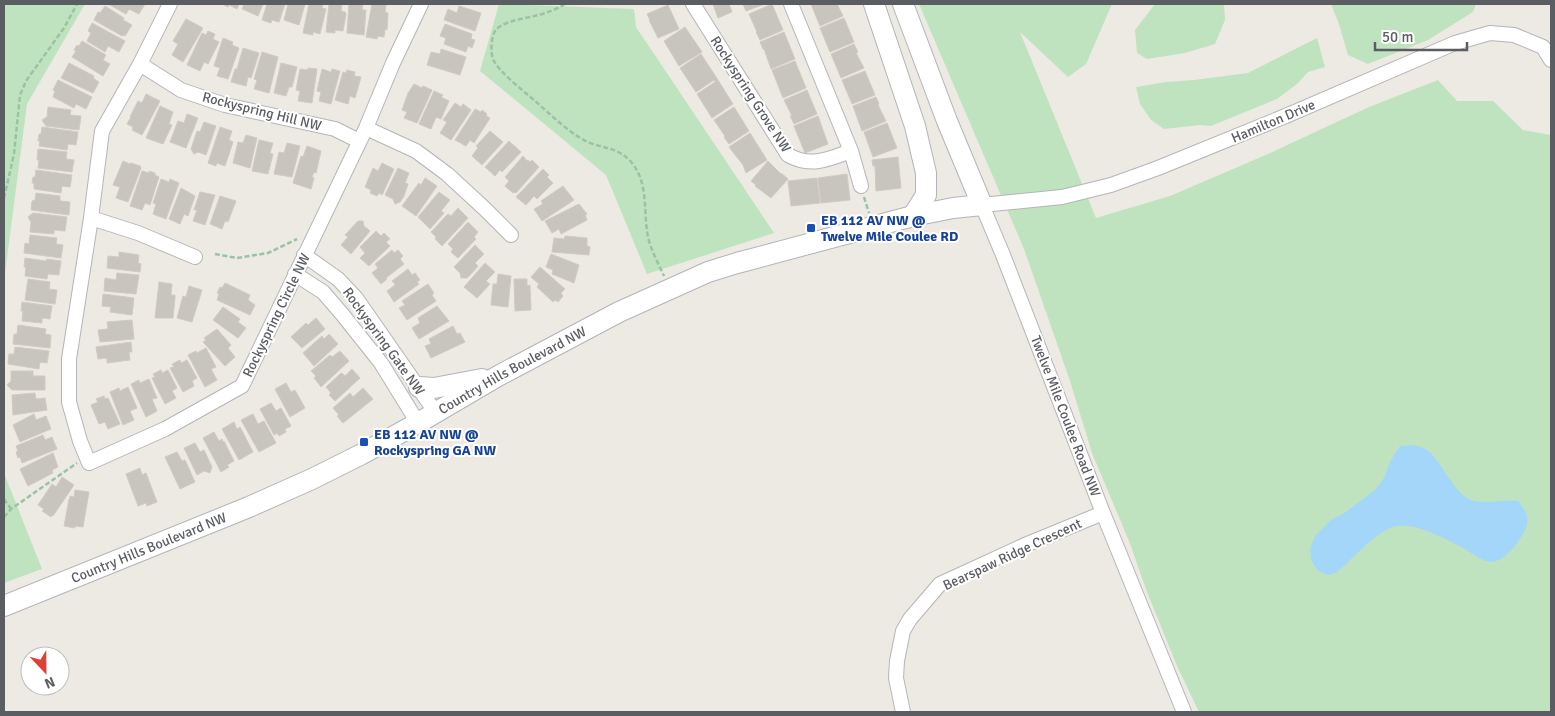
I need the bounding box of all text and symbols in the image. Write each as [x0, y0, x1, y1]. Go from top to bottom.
scale bar [1375, 20, 1468, 52]
text: 50 m [1382, 28, 1413, 46]
street label: Rockyspring Grove NW [707, 33, 795, 156]
street label: Rockyspring Hill NW [200, 88, 323, 135]
street label: Hamilton Drive [1229, 96, 1318, 147]
place label: EB 112 AV NW @ Twelve Mile Coulee RD [821, 212, 958, 245]
marker: EB 112 AV NW @ Twelve Mile Coulee RD [805, 222, 817, 234]
street label: Rockyspring Circle NW [239, 250, 314, 380]
street label: Rockyspring Gate NW [339, 284, 428, 398]
street label: Country Hills Boulevard NW [435, 323, 589, 418]
street label: Twelve Mile Coulee Road NW [1027, 333, 1104, 499]
place label: EB 112 AV NW @ Rockyspring GA NW [374, 426, 497, 459]
marker: EB 112 AV NW @ Rockyspring GA NW [358, 436, 370, 448]
street label: Country Hills Boulevard NW [69, 509, 229, 587]
street label: Bearspaw Ridge Crescent [940, 515, 1084, 594]
north arrow [20, 646, 70, 696]
text: N [42, 673, 57, 692]

